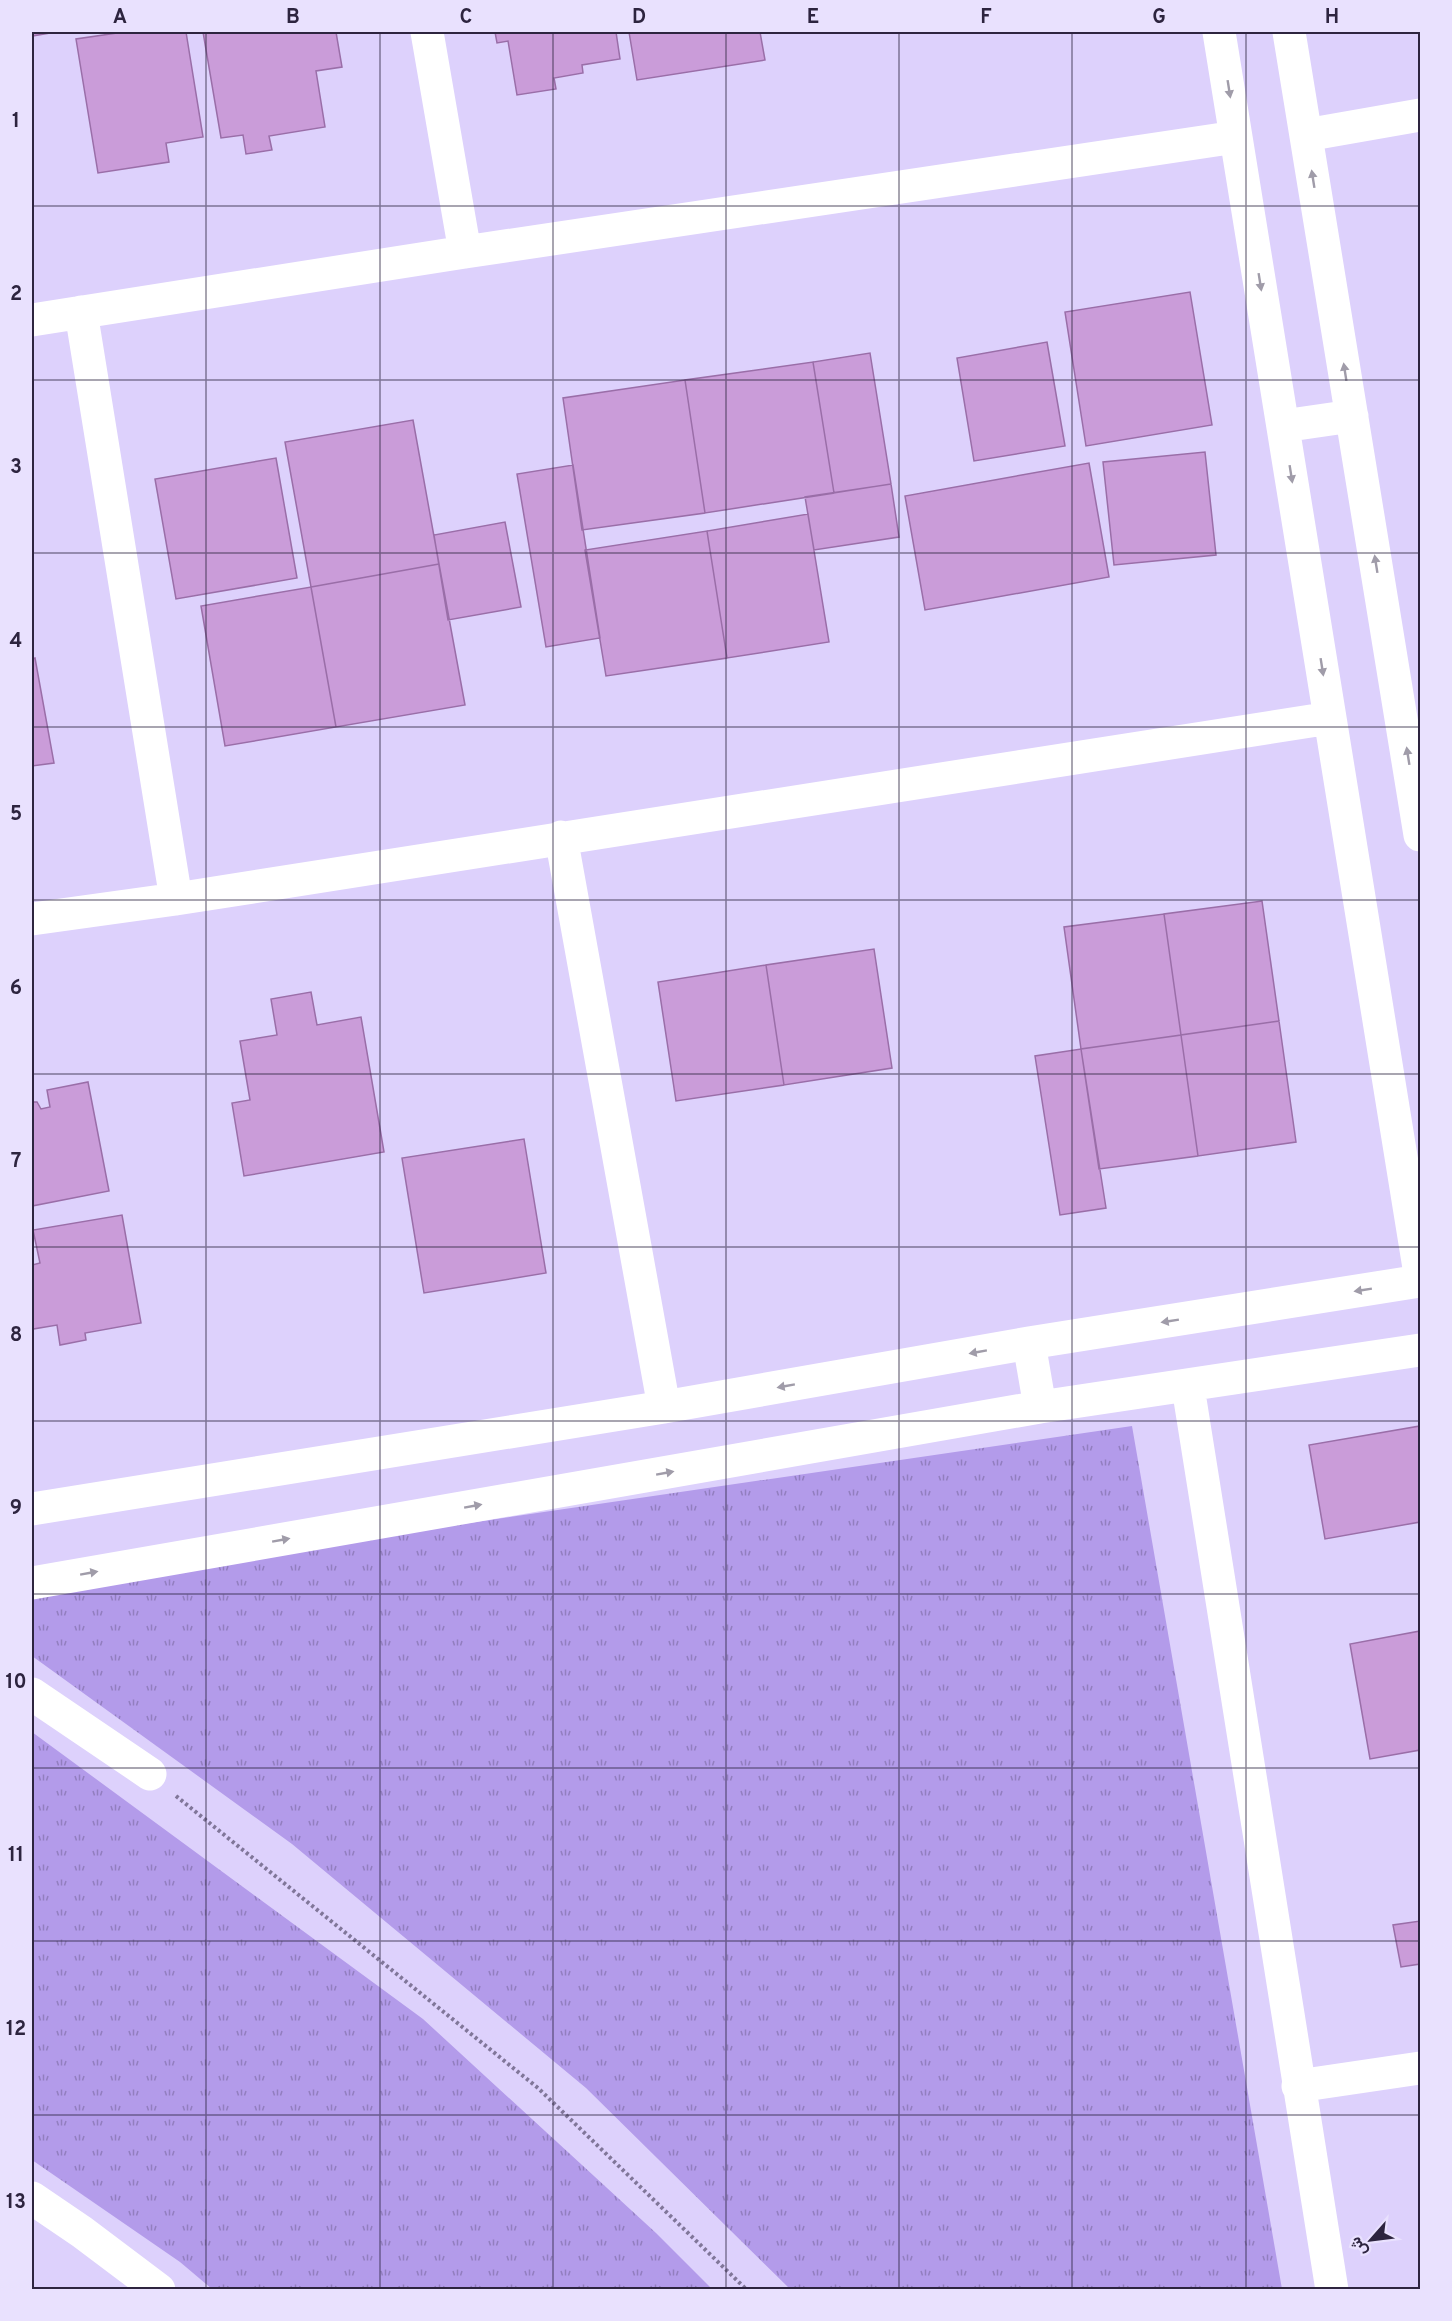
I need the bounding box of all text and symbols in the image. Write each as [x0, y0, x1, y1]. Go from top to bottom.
text: A [113, 5, 127, 31]
text: B [286, 5, 300, 31]
text: C [460, 5, 472, 31]
text: D [632, 5, 646, 31]
text: E [807, 5, 819, 31]
text: F [980, 5, 992, 31]
text: G [1152, 5, 1166, 31]
text: H [1325, 5, 1339, 31]
one-way arrow [1225, 80, 1234, 99]
text: 1 [12, 109, 20, 135]
one-way arrow [1309, 169, 1318, 188]
one-way arrow [1256, 272, 1265, 291]
text: 2 [10, 282, 22, 308]
one-way arrow [1340, 362, 1349, 381]
text: 3 [10, 455, 22, 481]
one-way arrow [1287, 465, 1296, 484]
one-way arrow [1371, 554, 1380, 573]
text: 4 [10, 629, 22, 655]
one-way arrow [1318, 657, 1327, 676]
one-way arrow [1403, 747, 1412, 766]
text: 5 [10, 802, 22, 828]
text: 6 [10, 976, 22, 1002]
text: 7 [11, 1149, 21, 1175]
one-way arrow [1353, 1286, 1372, 1295]
one-way arrow [1161, 1316, 1180, 1325]
text: 8 [10, 1323, 22, 1349]
one-way arrow [968, 1348, 987, 1357]
one-way arrow [776, 1381, 795, 1390]
one-way arrow [656, 1468, 675, 1477]
text: 9 [10, 1496, 22, 1522]
one-way arrow [464, 1501, 483, 1510]
one-way arrow [272, 1535, 291, 1544]
one-way arrow [80, 1568, 99, 1577]
text: 10 [5, 1670, 27, 1696]
text: 11 [8, 1843, 24, 1869]
text: 12 [6, 2017, 26, 2043]
text: 13 [6, 2190, 26, 2216]
north arrow [1341, 2210, 1401, 2270]
text: ش [1346, 2233, 1373, 2259]

